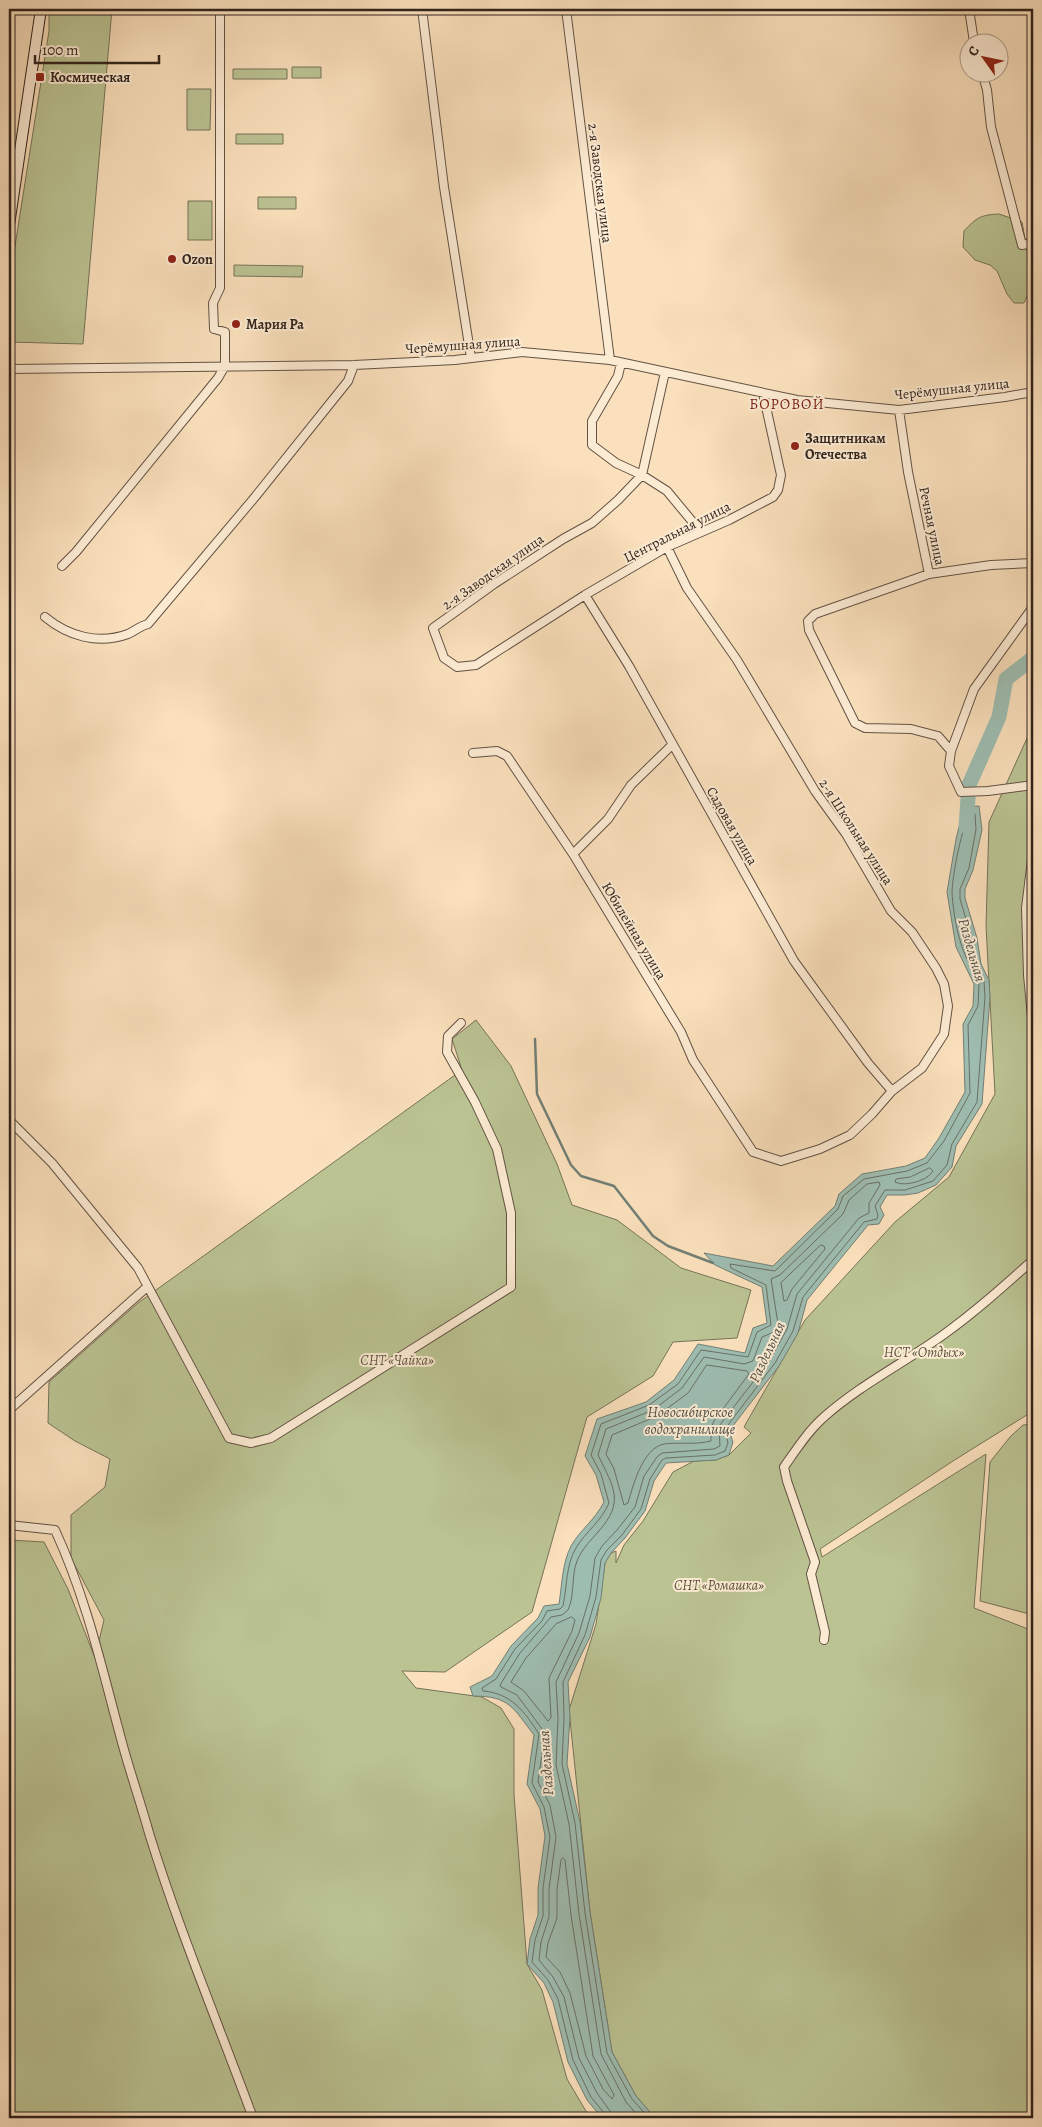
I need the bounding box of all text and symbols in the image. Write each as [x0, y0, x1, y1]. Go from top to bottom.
scale bar [35, 32, 159, 64]
north arrow [960, 32, 1010, 82]
text: 100 m [42, 40, 79, 60]
text: С [963, 42, 984, 60]
place label: Космическая [50, 68, 130, 87]
marker: Космическая [34, 71, 46, 83]
street label: 2-я Заводская улица [583, 122, 617, 244]
place label: Ozon [182, 250, 213, 269]
marker: Ozon [166, 253, 178, 265]
place label: Мария Ра [246, 315, 304, 334]
marker: Мария Ра [230, 318, 242, 330]
street label: Черёмушная улица [405, 331, 522, 358]
street label: Черёмушная улица [894, 373, 1011, 404]
district label: БОРОВОЙ [749, 394, 825, 414]
place label: Защитникам Отечества [805, 429, 886, 464]
marker: Защитникам Отечества [789, 440, 801, 452]
street label: Речная улица [914, 485, 950, 568]
street label: Центральная улица [620, 497, 734, 567]
street label: 2-я Заводская улица [438, 529, 548, 614]
street label: 2-я Школьная улица [815, 775, 898, 889]
street label: Садовая улица [702, 783, 762, 869]
street label: Юбилейная улица [597, 879, 671, 984]
water label: Раздельная [953, 916, 991, 984]
water label: Раздельная [744, 1318, 790, 1386]
park label: НСТ «Отдых» [884, 1343, 965, 1362]
park label: СНТ «Чайка» [360, 1351, 434, 1370]
water label: Новосибирское водохранилище [645, 1402, 736, 1439]
park label: СНТ «Ромашка» [674, 1576, 764, 1595]
water label: Раздельная [534, 1730, 558, 1796]

